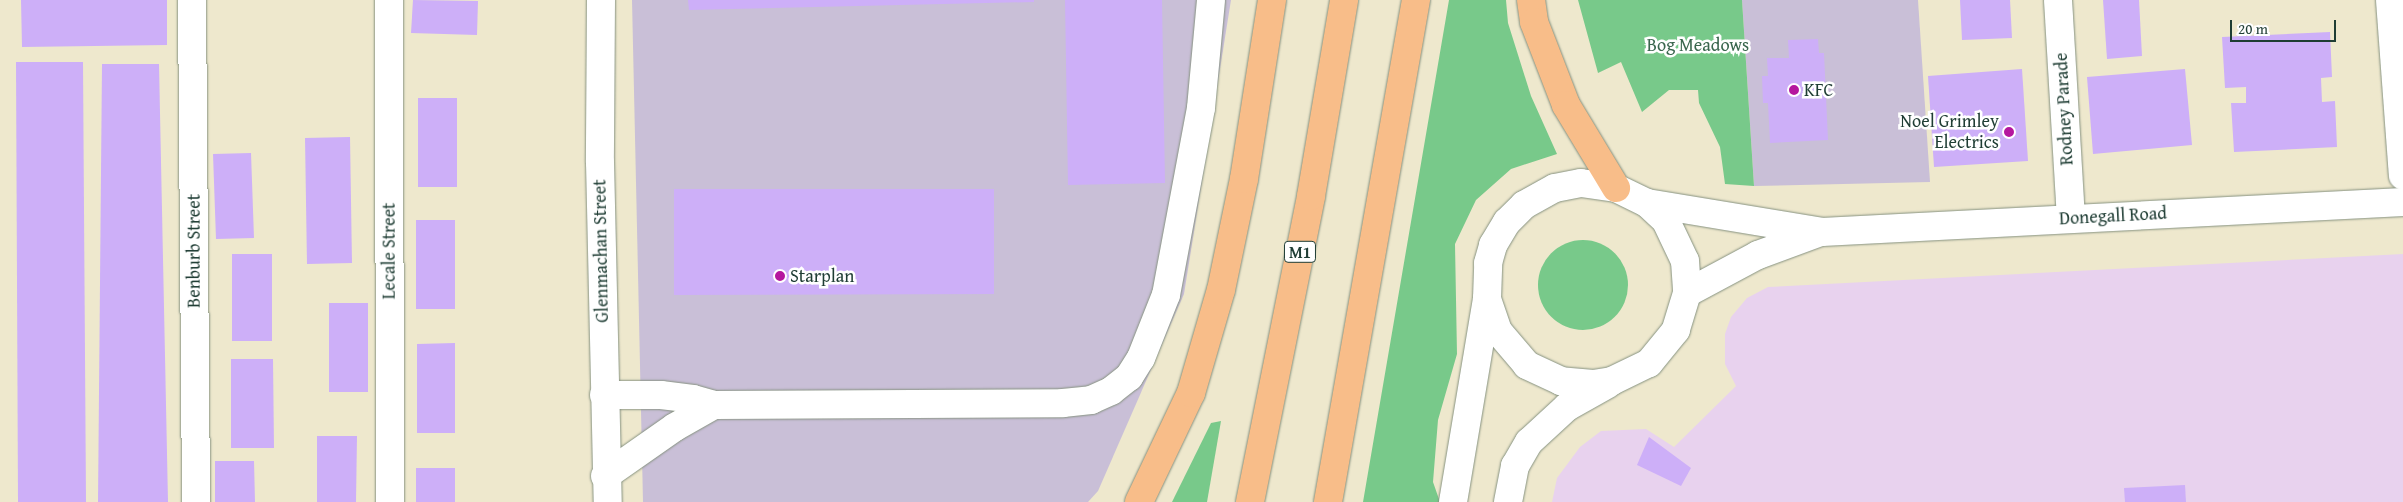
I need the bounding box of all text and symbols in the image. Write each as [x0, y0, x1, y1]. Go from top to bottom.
scale bar [2233, 10, 2339, 42]
text: 20 m [2238, 18, 2268, 39]
park label: Bog Meadows [1647, 34, 1749, 56]
street label: Rodney Parade [2050, 52, 2078, 166]
place label: KFC [1804, 79, 1833, 101]
marker: KFC [1788, 84, 1800, 96]
place label: Noel Grimley Electrics [1900, 111, 1999, 154]
marker: Noel Grimley Electrics [2003, 126, 2015, 138]
street label: Glenmachan Street [589, 179, 613, 323]
street label: Benburb Street [183, 194, 205, 308]
street label: Donegall Road [2059, 202, 2167, 230]
street label: Lecale Street [378, 203, 400, 299]
road number: M1 [1284, 238, 1316, 266]
place label: Starplan [790, 265, 854, 287]
marker: Starplan [774, 270, 786, 282]

